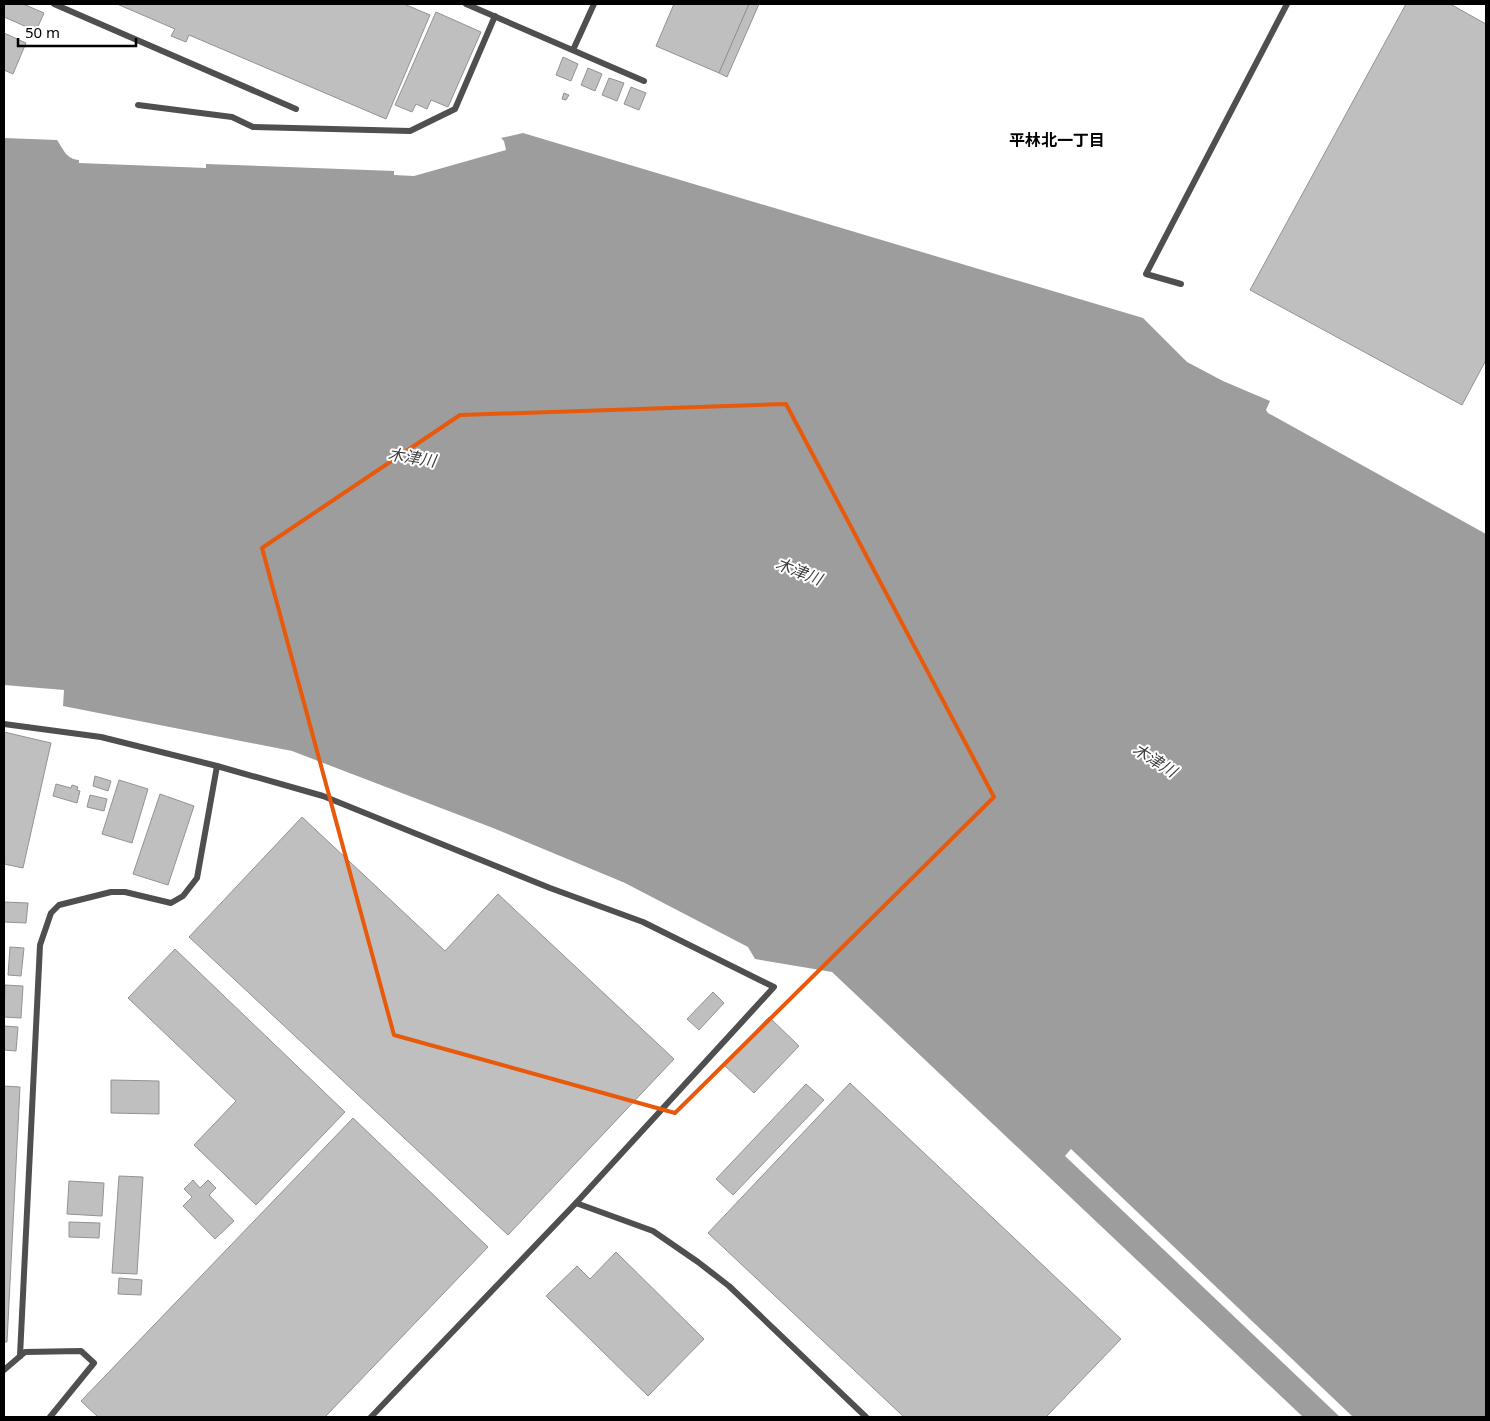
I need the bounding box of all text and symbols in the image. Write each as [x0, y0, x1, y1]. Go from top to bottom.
scale bar [18, 15, 135, 47]
text: 50 m [25, 22, 60, 42]
district label: 平林北一丁目 [1009, 129, 1105, 151]
water label: 木津川 [387, 442, 439, 472]
water label: 木津川 [773, 552, 827, 591]
water label: 木津川 [1129, 738, 1183, 783]

